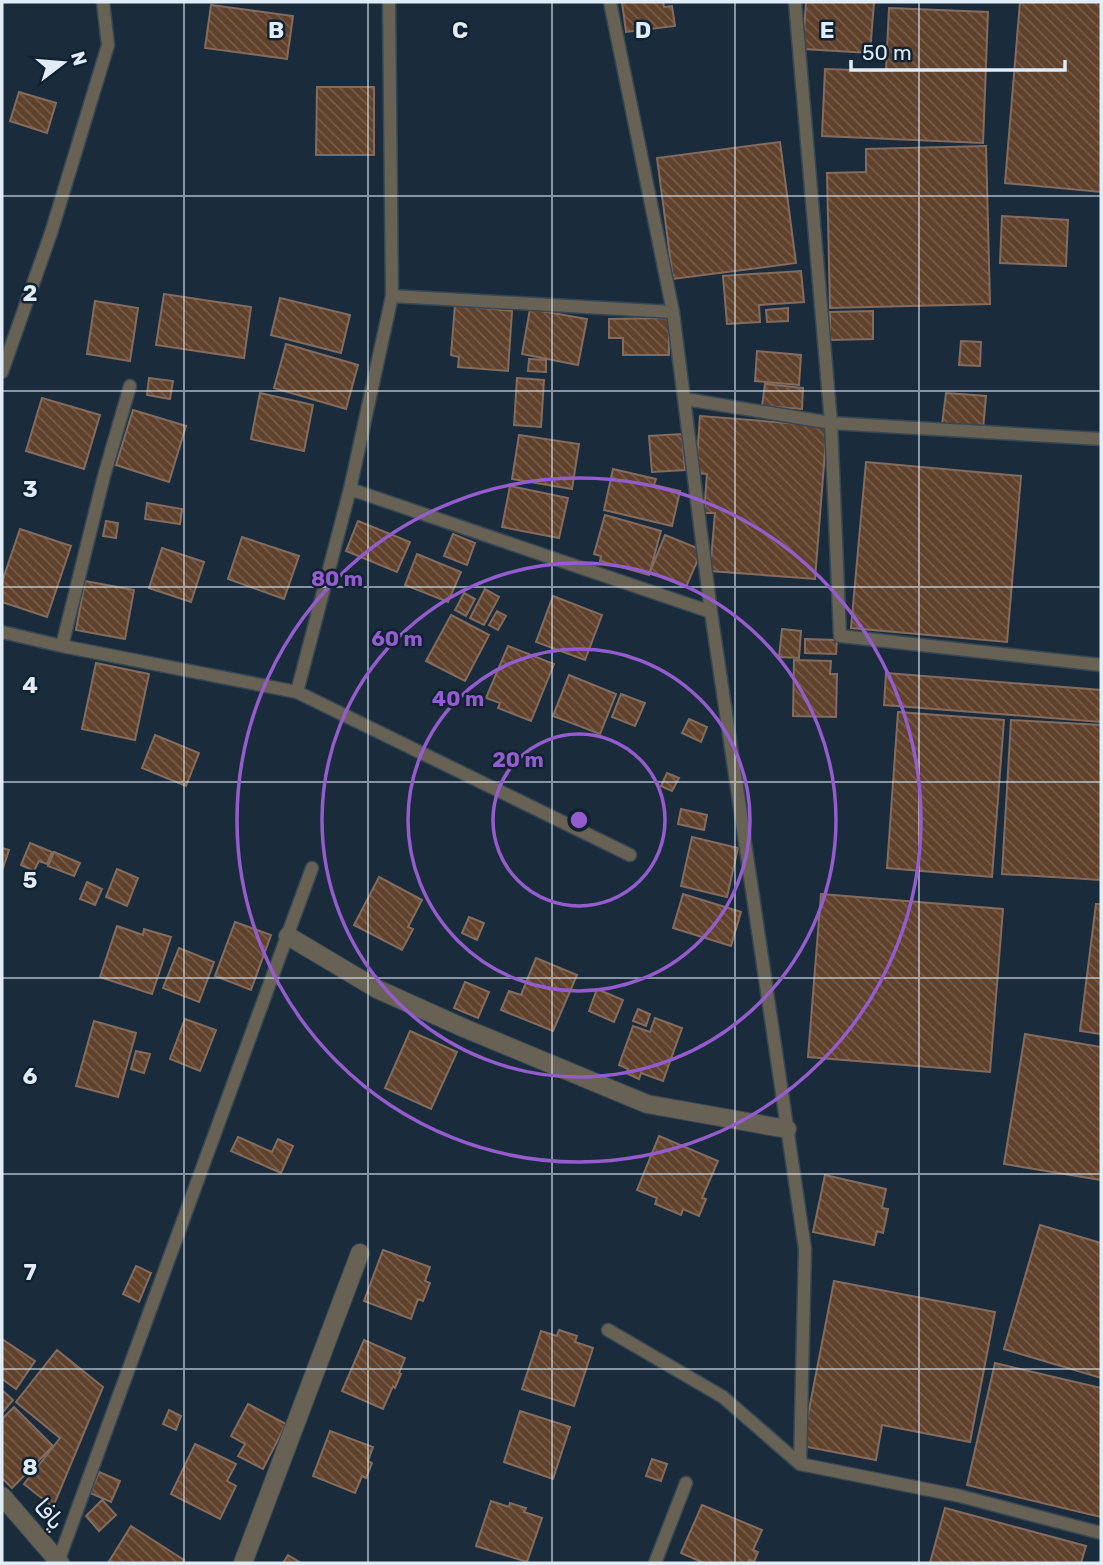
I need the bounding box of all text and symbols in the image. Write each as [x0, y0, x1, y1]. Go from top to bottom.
text: B [268, 16, 284, 44]
text: C [452, 16, 468, 44]
text: D [635, 16, 651, 44]
text: E [820, 16, 834, 44]
north arrow [28, 28, 98, 98]
scale bar [851, 28, 1064, 72]
text: 50 m [862, 40, 912, 65]
text: N [66, 49, 92, 68]
text: 2 [23, 279, 37, 307]
text: 3 [22, 475, 38, 503]
text: 80 m [311, 566, 363, 591]
text: 60 m [371, 626, 423, 651]
text: 4 [22, 671, 38, 699]
text: 40 m [432, 686, 484, 711]
text: 20 m [492, 747, 544, 772]
centre of rings [567, 808, 591, 832]
text: 5 [23, 866, 38, 894]
text: 6 [23, 1062, 38, 1090]
text: 7 [23, 1258, 37, 1286]
text: 8 [22, 1453, 38, 1481]
street label: يافا [28, 1493, 70, 1535]

